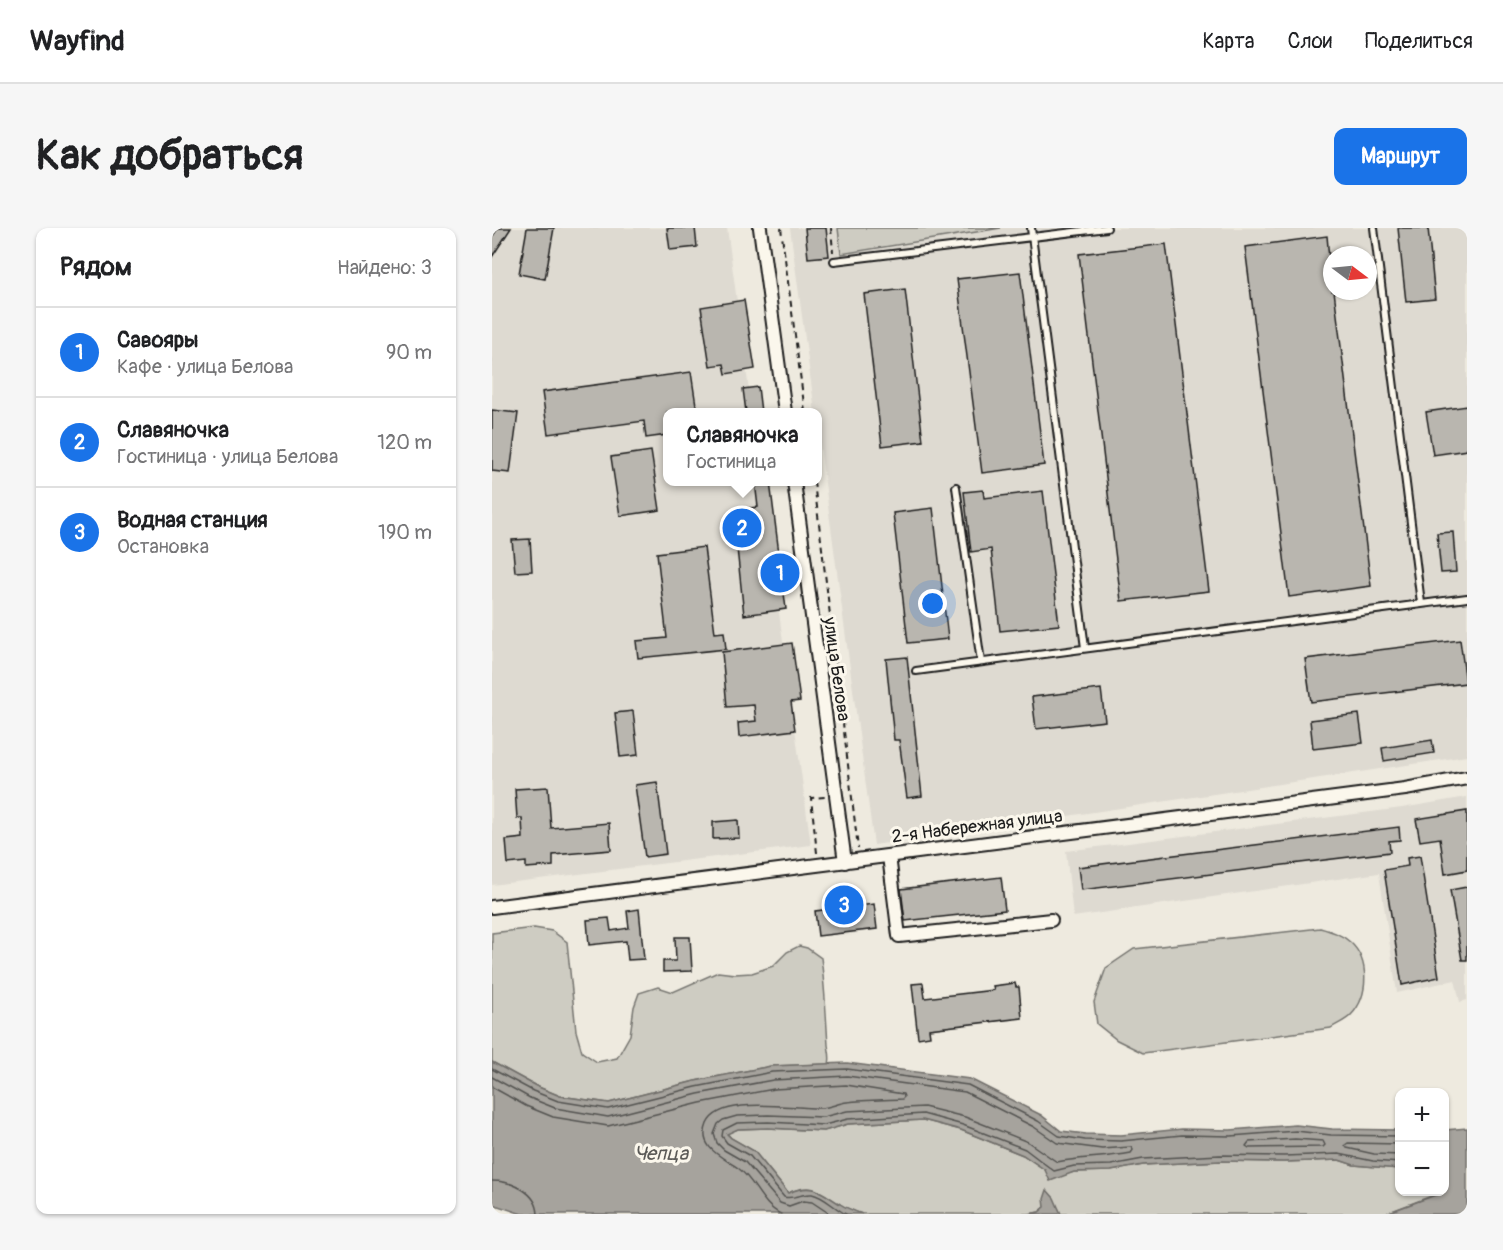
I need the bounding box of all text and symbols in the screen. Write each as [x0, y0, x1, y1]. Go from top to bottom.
text: Wayfind [30, 24, 125, 59]
text: Карта [1202, 28, 1254, 55]
text: Слои [1287, 28, 1332, 55]
text: Поделиться [1365, 28, 1473, 55]
button: Маршрут [1334, 128, 1467, 185]
text: Как добраться [36, 130, 303, 182]
north arrow [1323, 246, 1377, 300]
text: Рядом [60, 251, 132, 283]
text: Найдено: 3 [337, 255, 432, 280]
text: Савояры [117, 326, 198, 354]
text: 1 [76, 340, 83, 365]
text: 90 m [386, 340, 432, 365]
text: Кафе · улица Белова [117, 354, 293, 379]
popup [663, 408, 822, 486]
text: Славяночка [117, 416, 229, 444]
text: Славяночка [686, 421, 799, 449]
text: 2 [74, 430, 85, 455]
text: 120 m [377, 430, 432, 455]
text: Гостиница · улица Белова [117, 444, 338, 469]
text: Гостиница [686, 449, 776, 474]
text: Водная станция [117, 506, 268, 534]
pin: 2 [722, 506, 762, 550]
text: 3 [74, 520, 85, 545]
text: 190 m [378, 520, 432, 545]
text: Остановка [117, 534, 209, 559]
pin: 1 [760, 550, 800, 596]
your location [918, 589, 947, 618]
street label: улица Белова [818, 615, 855, 723]
street label: 2-я Набережная улица [890, 805, 1064, 848]
pin: 3 [824, 882, 864, 928]
map controls [1395, 1088, 1449, 1196]
button: + [1395, 1088, 1449, 1142]
water label: Чепца [634, 1141, 690, 1166]
button: − [1395, 1142, 1449, 1196]

